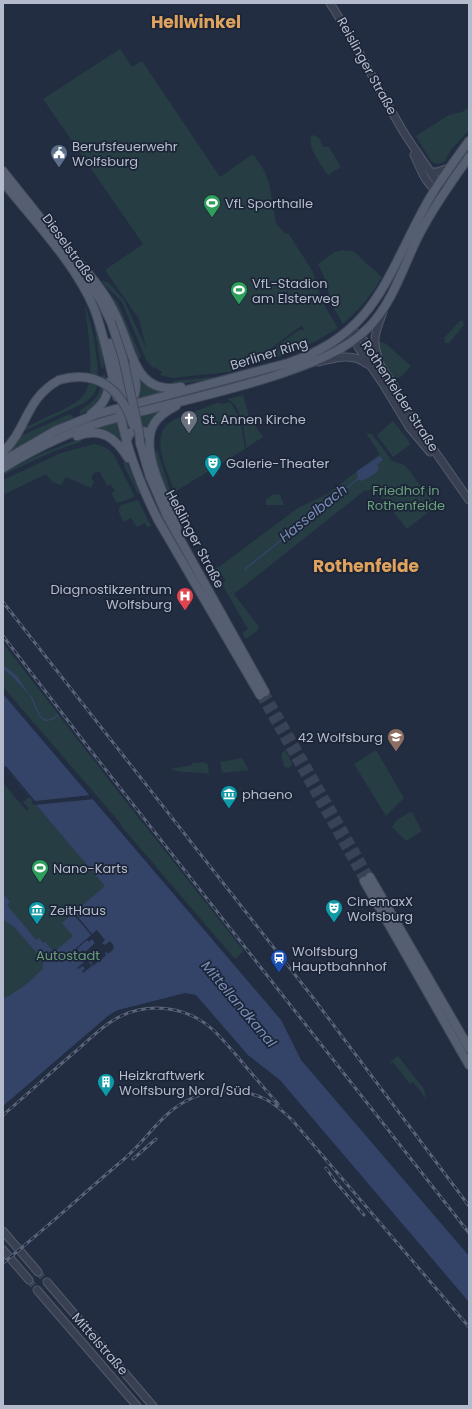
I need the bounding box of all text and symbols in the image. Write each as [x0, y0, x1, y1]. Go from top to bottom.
district label: Hellwinkel [151, 10, 241, 34]
street label: Reislinger Straße [332, 14, 402, 118]
place label: Berufsfeuerwehr Wolfsburg [72, 137, 178, 171]
public building icon: Berufsfeuerwehr Wolfsburg [49, 143, 69, 168]
sports icon: VfL Sporthalle [202, 193, 222, 218]
place label: VfL Sporthalle [225, 194, 313, 213]
street label: Dieselstraße [38, 210, 100, 286]
place label: VfL-Stadion am Elsterweg [252, 274, 339, 308]
sports icon: VfL-Stadion am Elsterweg [229, 280, 249, 305]
street label: Berliner Ring [228, 333, 310, 375]
street label: Rothenfelder Straße [357, 337, 443, 455]
church icon: St. Annen Kirche [179, 409, 199, 434]
place label: St. Annen Kirche [202, 410, 306, 429]
theatre icon: Galerie-Theater [203, 453, 223, 478]
place label: Galerie-Theater [226, 454, 329, 473]
water label: Hasselbach [275, 479, 351, 547]
park label: Friedhof in Rothenfelde [367, 481, 445, 515]
street label: Heßlinger Straße [161, 487, 229, 591]
district label: Rothenfelde [313, 554, 419, 578]
place label: Diagnostikzentrum Wolfsburg [50, 580, 172, 614]
hospital icon: Diagnostikzentrum Wolfsburg [175, 586, 195, 611]
school or university icon: 42 Wolfsburg [386, 727, 406, 752]
place label: 42 Wolfsburg [298, 728, 383, 747]
museum icon: phaeno [219, 784, 239, 809]
place label: phaeno [242, 785, 293, 804]
sports icon: Nano-Karts [30, 858, 50, 883]
place label: Nano-Karts [53, 859, 128, 878]
place label: CinemaxX Wolfsburg [347, 892, 413, 926]
theatre icon: CinemaxX Wolfsburg [324, 898, 344, 923]
museum icon: ZeitHaus [27, 900, 47, 925]
place label: ZeitHaus [50, 901, 106, 920]
place label: Wolfsburg Hauptbahnhof [292, 942, 387, 976]
park label: Autostadt [36, 946, 100, 965]
station icon: Wolfsburg Hauptbahnhof [269, 948, 289, 973]
water label: Mittellandkanal [197, 956, 282, 1052]
place label: Heizkraftwerk Wolfsburg Nord/Süd [119, 1066, 251, 1100]
building icon: Heizkraftwerk Wolfsburg Nord/Süd [96, 1072, 116, 1097]
street label: Mittelstraße [68, 1309, 132, 1379]

